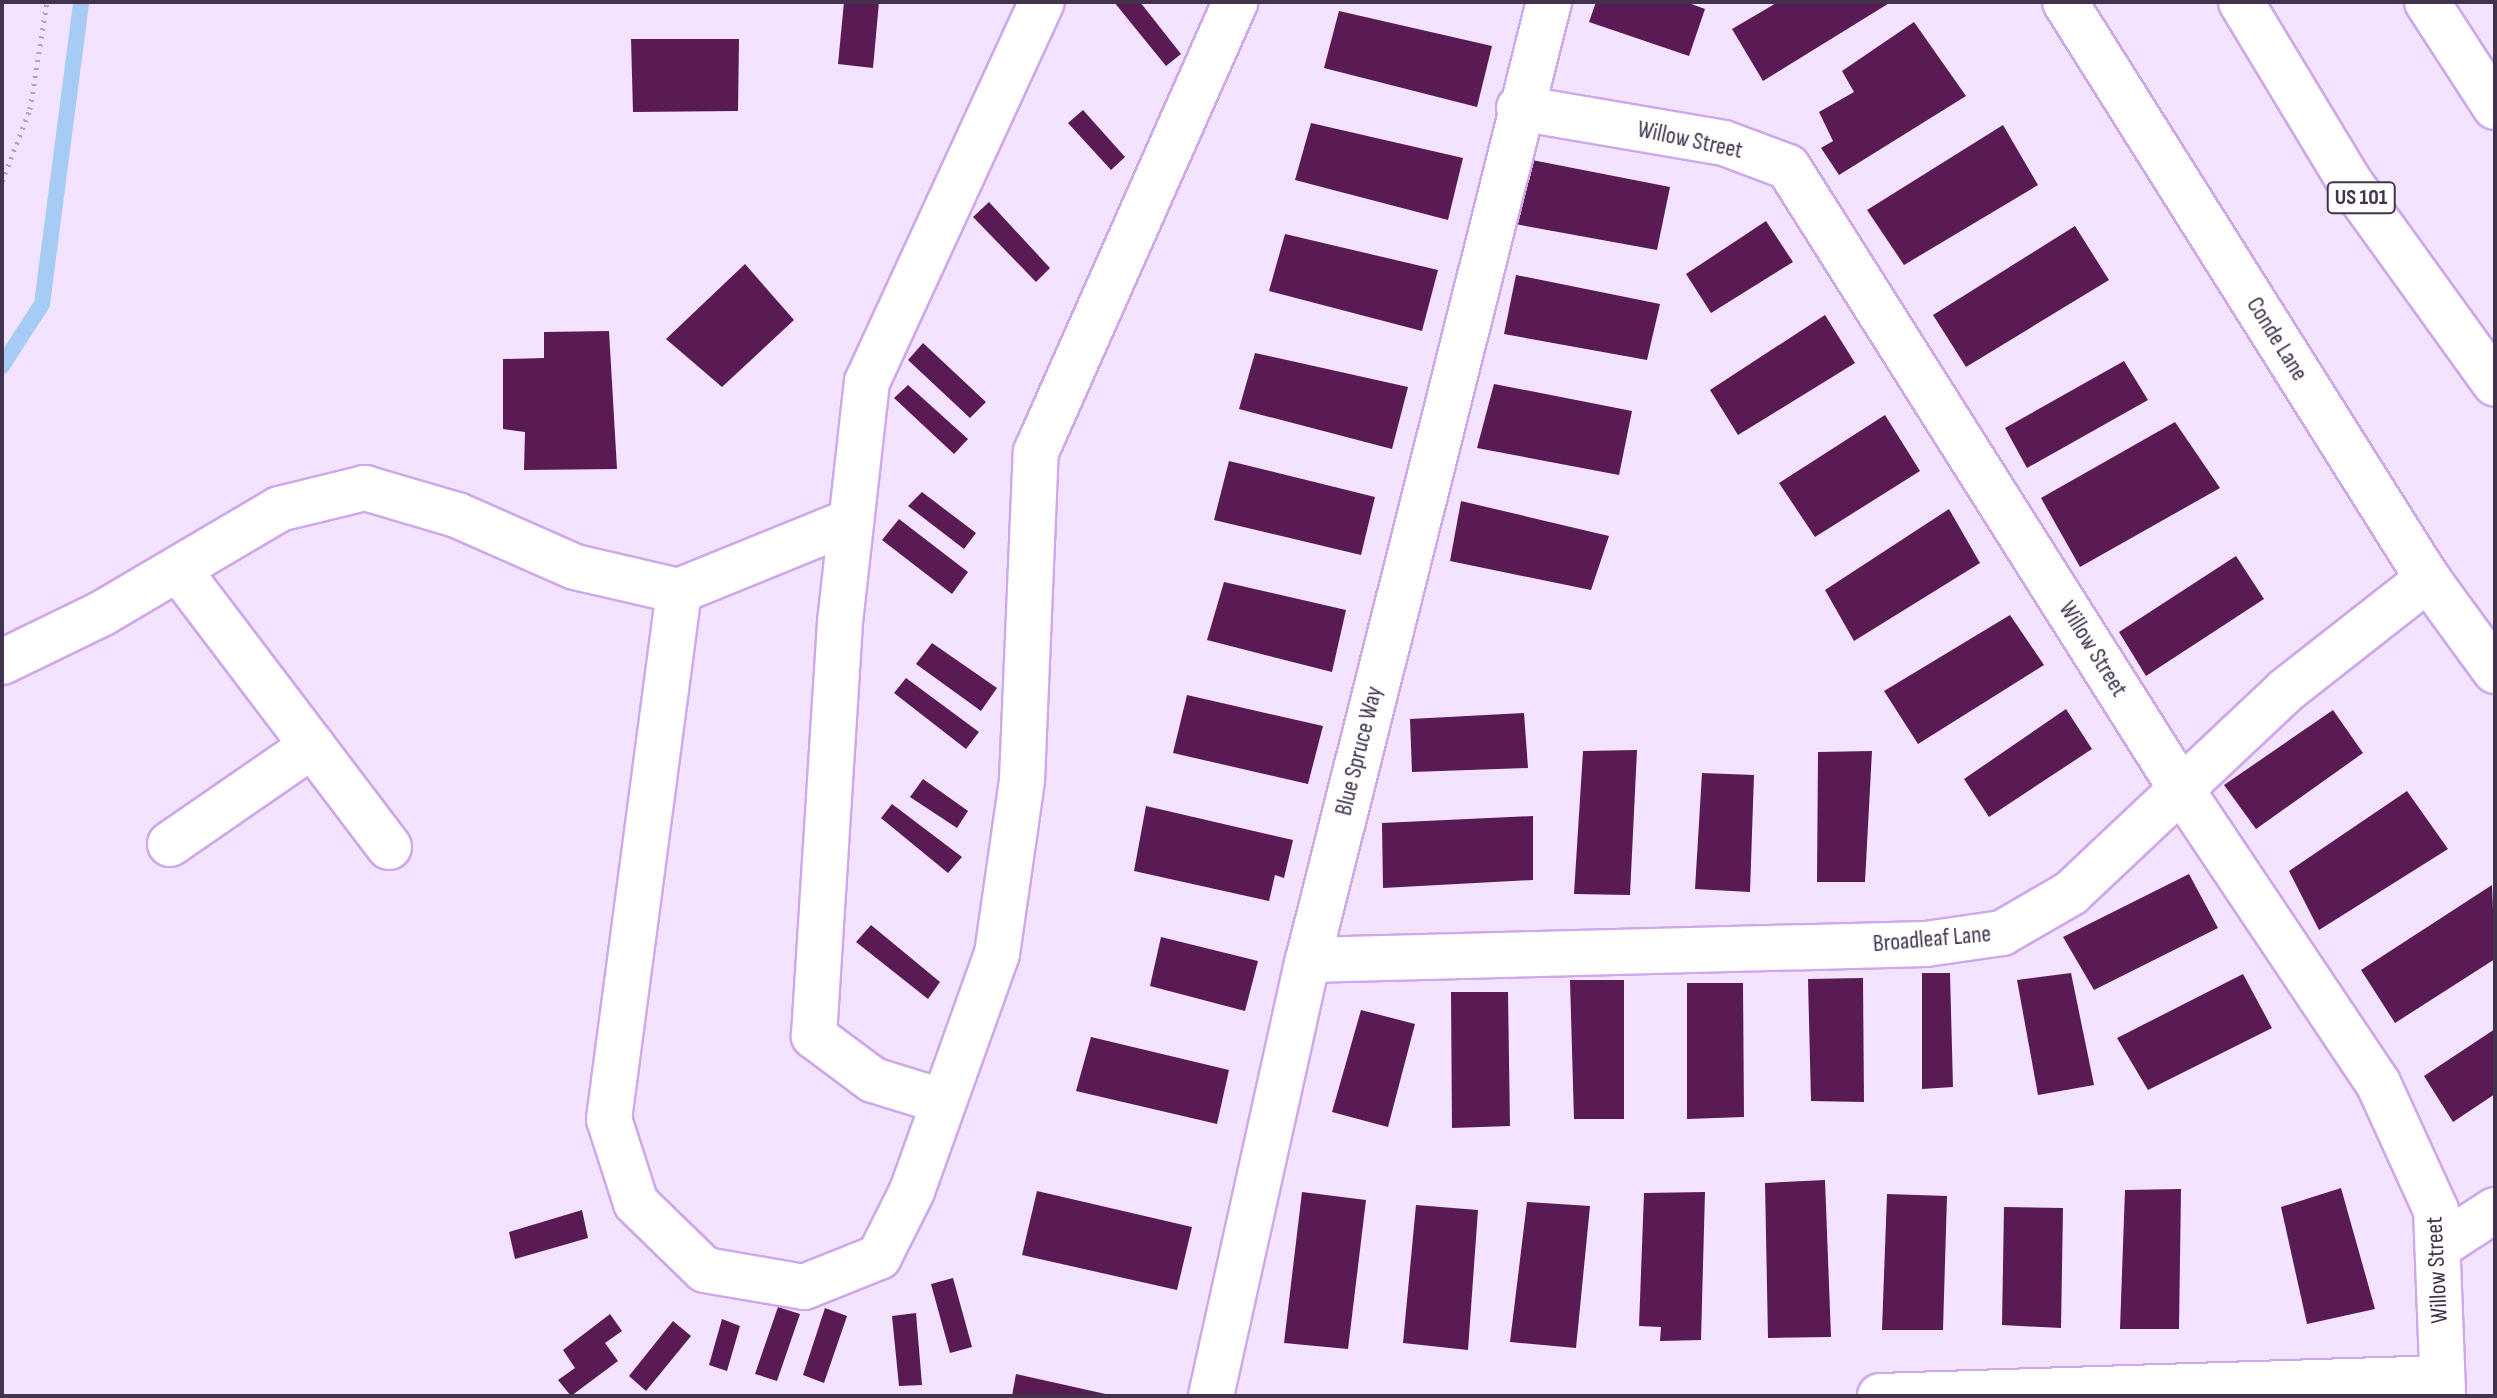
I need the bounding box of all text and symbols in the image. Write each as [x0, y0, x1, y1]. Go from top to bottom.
street label: Willow Street [1635, 115, 1745, 165]
road number: US 101 [2325, 180, 2397, 216]
street label: Conde Lane [2240, 292, 2314, 386]
street label: Willow Street [2052, 596, 2134, 702]
street label: Blue Spruce Way [1329, 683, 1389, 819]
street label: Broadleaf Lane [1872, 919, 1992, 959]
street label: Willow Street [2420, 1216, 2454, 1324]

